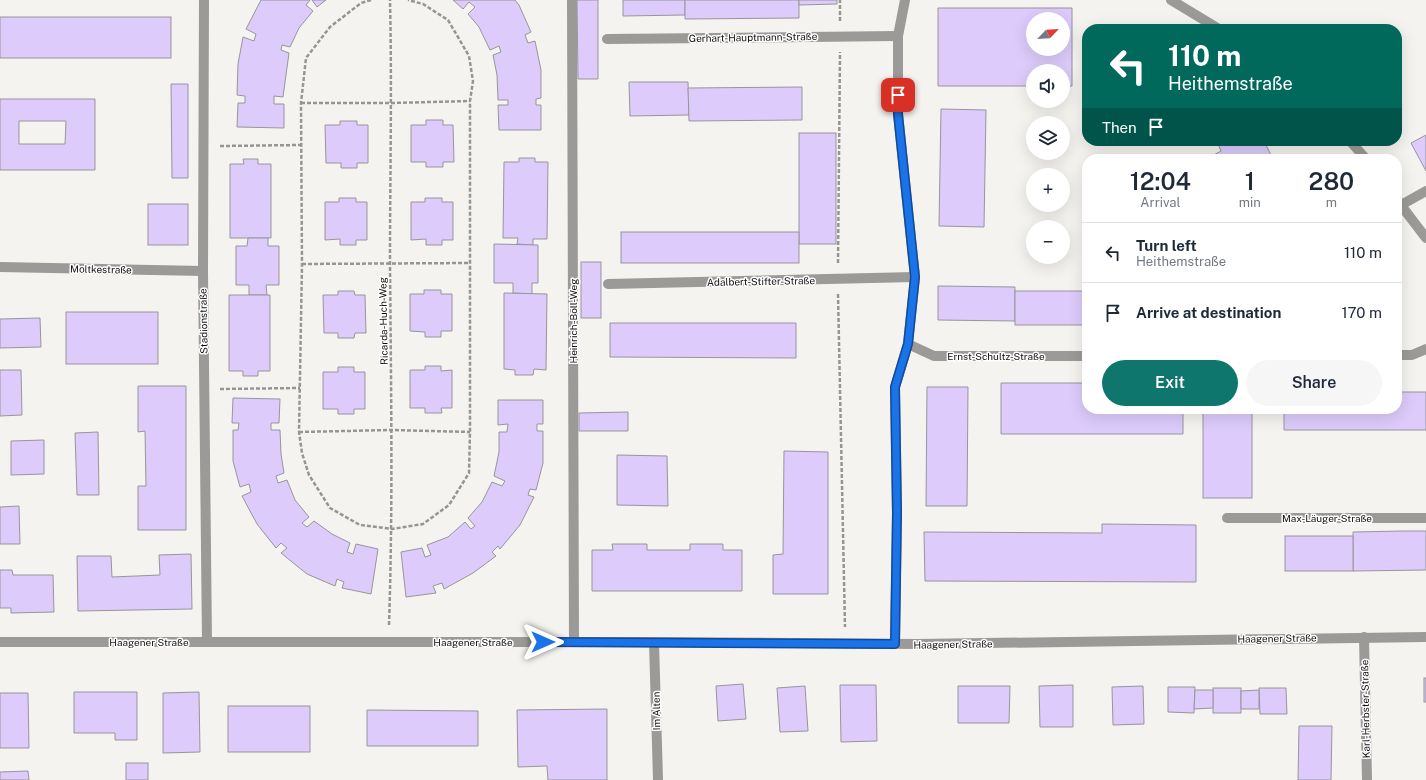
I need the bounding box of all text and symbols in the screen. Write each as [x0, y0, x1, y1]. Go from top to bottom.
north arrow [1026, 12, 1070, 56]
map controls [1026, 12, 1070, 264]
street label: Gerhart-Hauptmann-Straße [689, 30, 818, 44]
text: 110 m [1168, 39, 1241, 72]
icon: left [1102, 40, 1154, 92]
button: sound [1026, 64, 1070, 108]
text: Heithemstraße [1168, 73, 1293, 94]
pin [881, 78, 915, 112]
icon: arrive [887, 84, 909, 106]
button: layers [1026, 116, 1070, 160]
icon: arrive [1145, 116, 1167, 138]
text: Then [1102, 119, 1137, 136]
text: 12:04 [1130, 167, 1191, 195]
text: 1 [1245, 167, 1255, 195]
text: 280 [1309, 167, 1354, 195]
button: + [1026, 168, 1070, 212]
text: Arrival [1140, 195, 1180, 210]
text: min [1239, 195, 1261, 210]
text: m [1326, 195, 1337, 210]
button: − [1026, 220, 1070, 264]
text: Turn left [1136, 237, 1197, 254]
icon: left [1102, 242, 1124, 264]
text: 110 m [1344, 244, 1382, 261]
text: Heithemstraße [1136, 254, 1226, 269]
street label: Moltkestraße [70, 262, 132, 276]
street label: Adalbert-Stifter-Straße [707, 274, 816, 288]
street label: Ricarda-Huch-Weg [376, 277, 390, 365]
street label: Heinrich-Böll-Weg [567, 279, 579, 363]
street label: Stadionstraße [196, 288, 210, 354]
icon: arrive [1102, 302, 1124, 324]
text: Arrive at destination [1136, 304, 1281, 321]
text: 170 m [1341, 304, 1382, 321]
street label: Ernst-Schultz-Straße [947, 350, 1045, 362]
button: Exit [1102, 360, 1238, 406]
button: Share [1246, 360, 1382, 406]
street label: Max-Läuger-Straße [1282, 512, 1372, 524]
position arrow [522, 621, 564, 663]
street label: Haagener Straße [1237, 631, 1317, 645]
street label: Haagener Straße [109, 636, 189, 648]
street label: Haagener Straße [433, 636, 513, 648]
street label: Haagener Straße [913, 637, 993, 651]
street label: Karl-Herbster-Straße [1358, 659, 1372, 758]
street label: Im Alten [650, 691, 662, 731]

